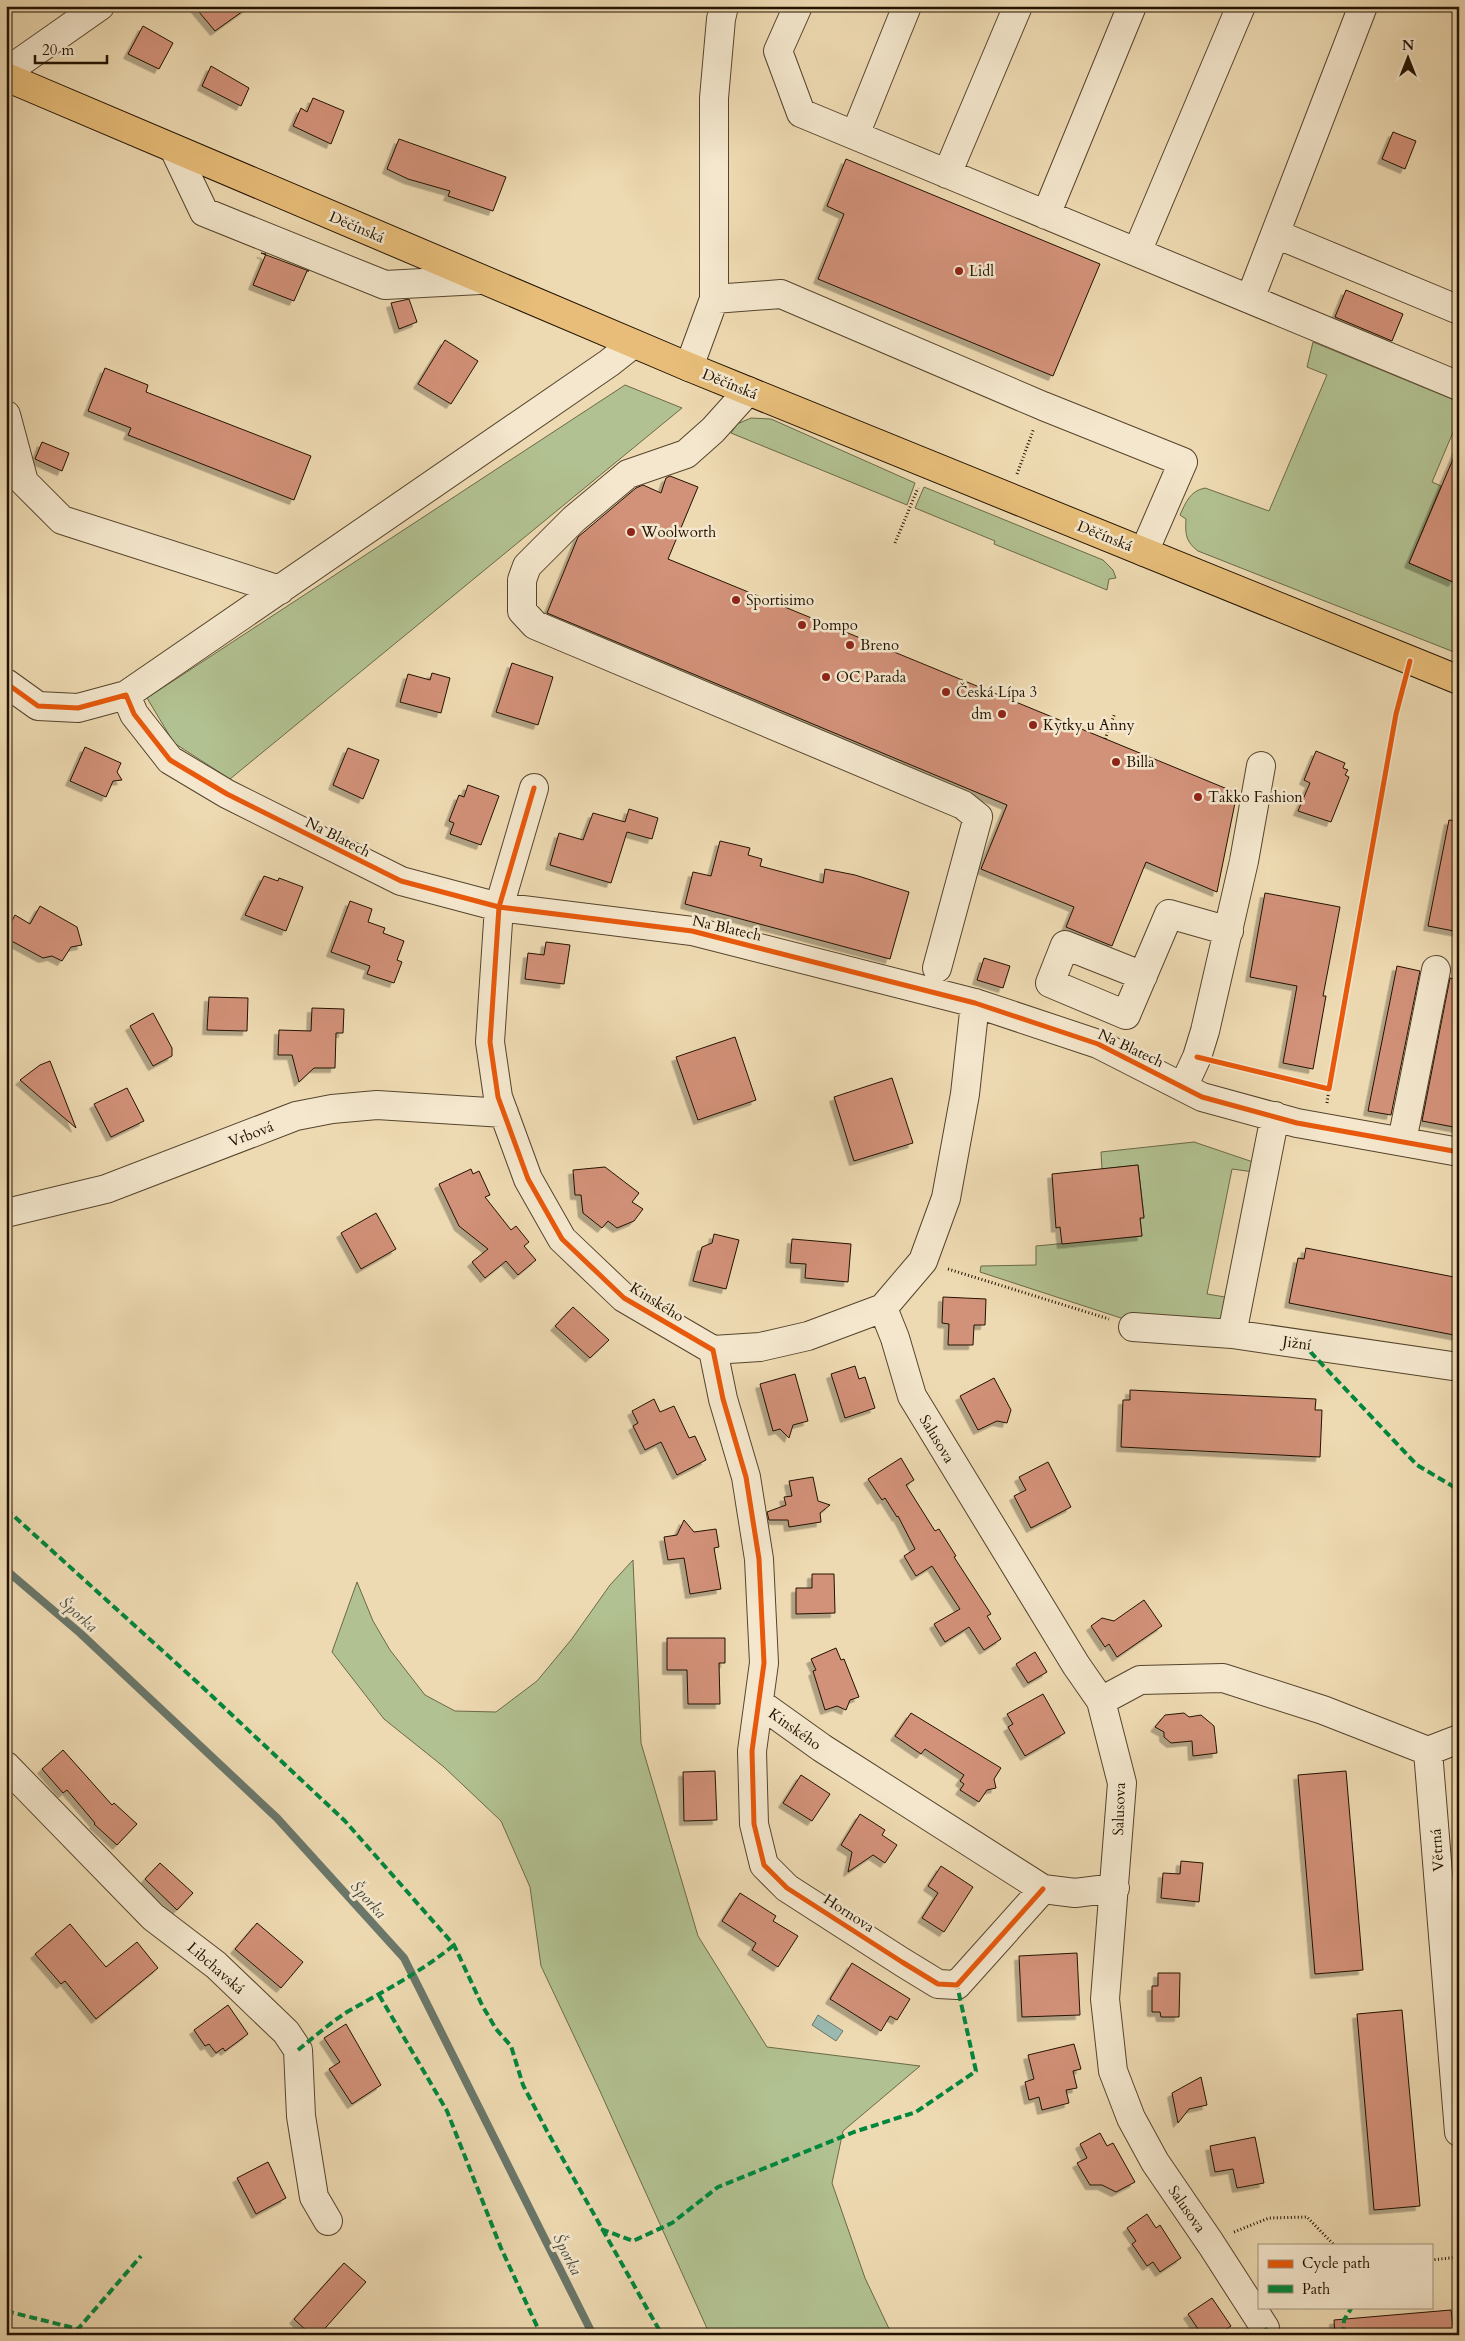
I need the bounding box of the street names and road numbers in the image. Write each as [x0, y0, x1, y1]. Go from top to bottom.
street label: Děčínská [326, 206, 388, 248]
street label: Děčínská [699, 364, 761, 404]
street label: Děčínská [1074, 516, 1136, 556]
street label: Na Blatech [302, 812, 375, 862]
street label: Na Blatech [690, 910, 764, 946]
street label: Na Blatech [1095, 1024, 1168, 1072]
street label: Vrbová [226, 1116, 277, 1152]
street label: Kinského [626, 1278, 688, 1326]
street label: Jižní [1279, 1331, 1313, 1355]
street label: Salusova [915, 1411, 960, 1467]
street label: Kinského [765, 1704, 825, 1754]
street label: Salusova [1108, 1782, 1130, 1836]
street label: Větrná [1425, 1827, 1448, 1872]
street label: Hornova [820, 1889, 879, 1937]
street label: Libchavská [183, 1937, 249, 1999]
street label: Salusova [1164, 2181, 1211, 2237]

